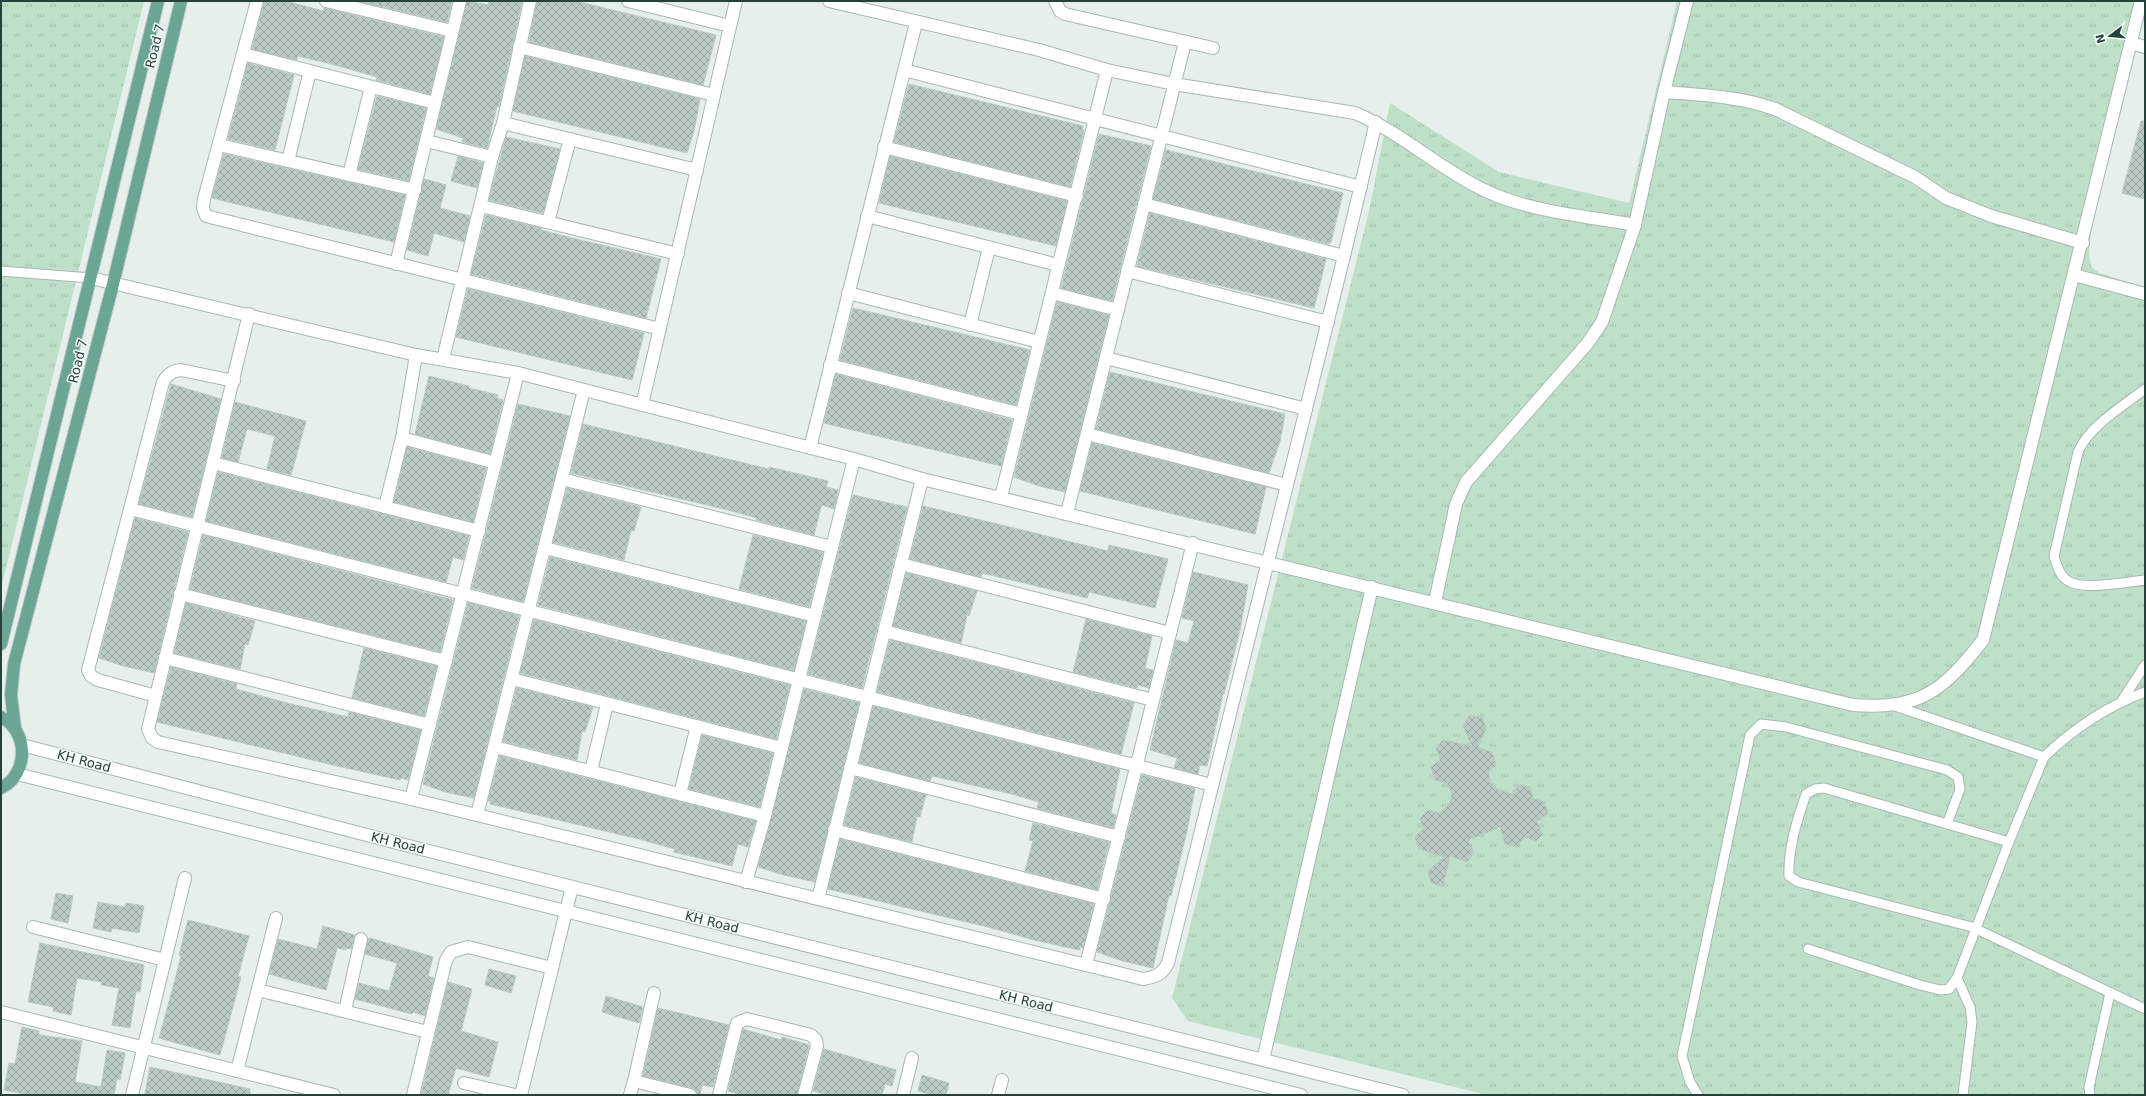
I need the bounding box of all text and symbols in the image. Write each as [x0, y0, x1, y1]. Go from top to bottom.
north arrow [2090, 16, 2130, 56]
street label: Road 7 [142, 22, 168, 70]
text: N [2093, 32, 2108, 45]
street label: Road 7 [65, 337, 91, 385]
street label: KH Road [55, 747, 113, 775]
street label: KH Road [369, 829, 427, 857]
street label: KH Road [683, 908, 741, 936]
street label: KH Road [997, 987, 1055, 1015]

